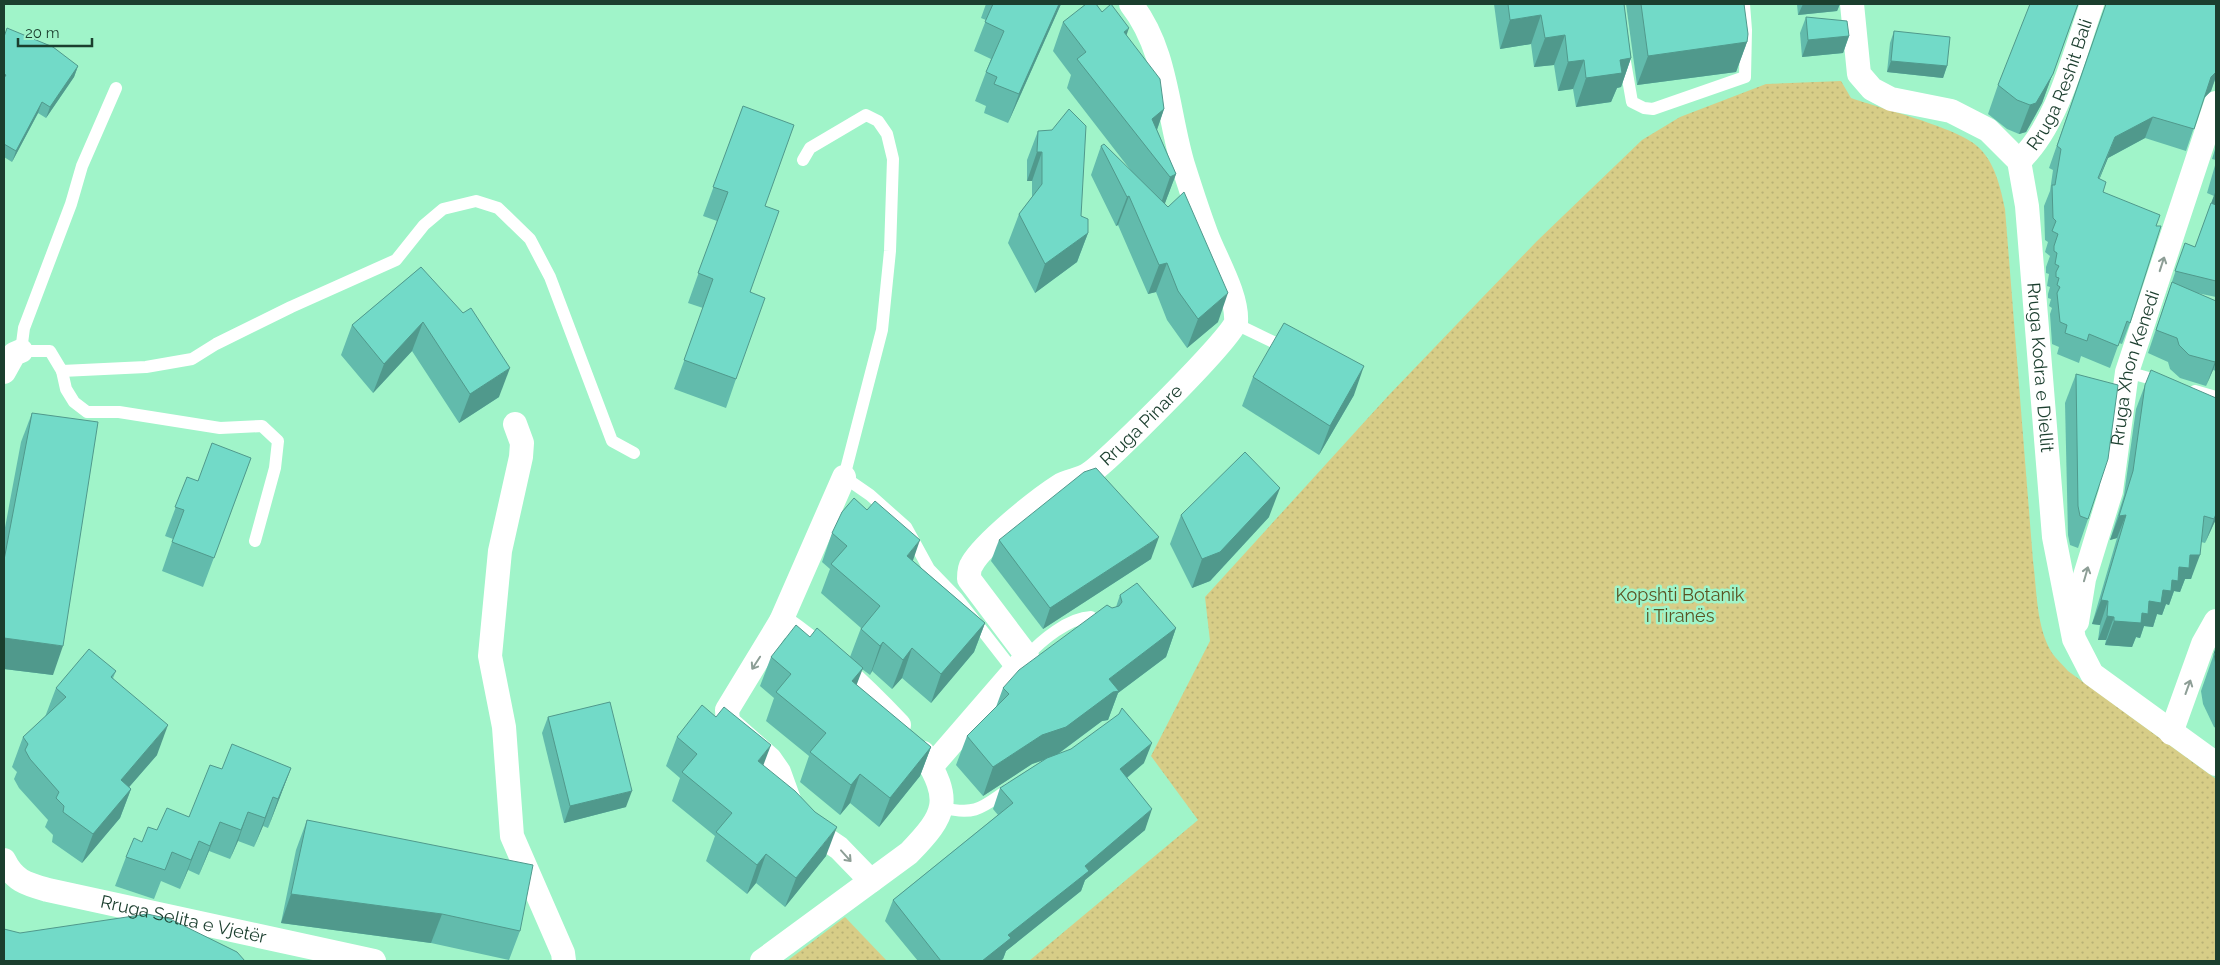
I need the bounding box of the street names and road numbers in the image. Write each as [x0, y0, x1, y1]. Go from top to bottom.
street label: Rruga Reshit Bali [2022, 16, 2096, 154]
street label: Rruga Kodra e Diellit [2023, 282, 2058, 453]
street label: Rruga Xhon Kenedi [2106, 288, 2163, 447]
street label: Rruga Pinare [1095, 380, 1187, 470]
street label: Rruga Selita e Vjetër [99, 891, 269, 947]

